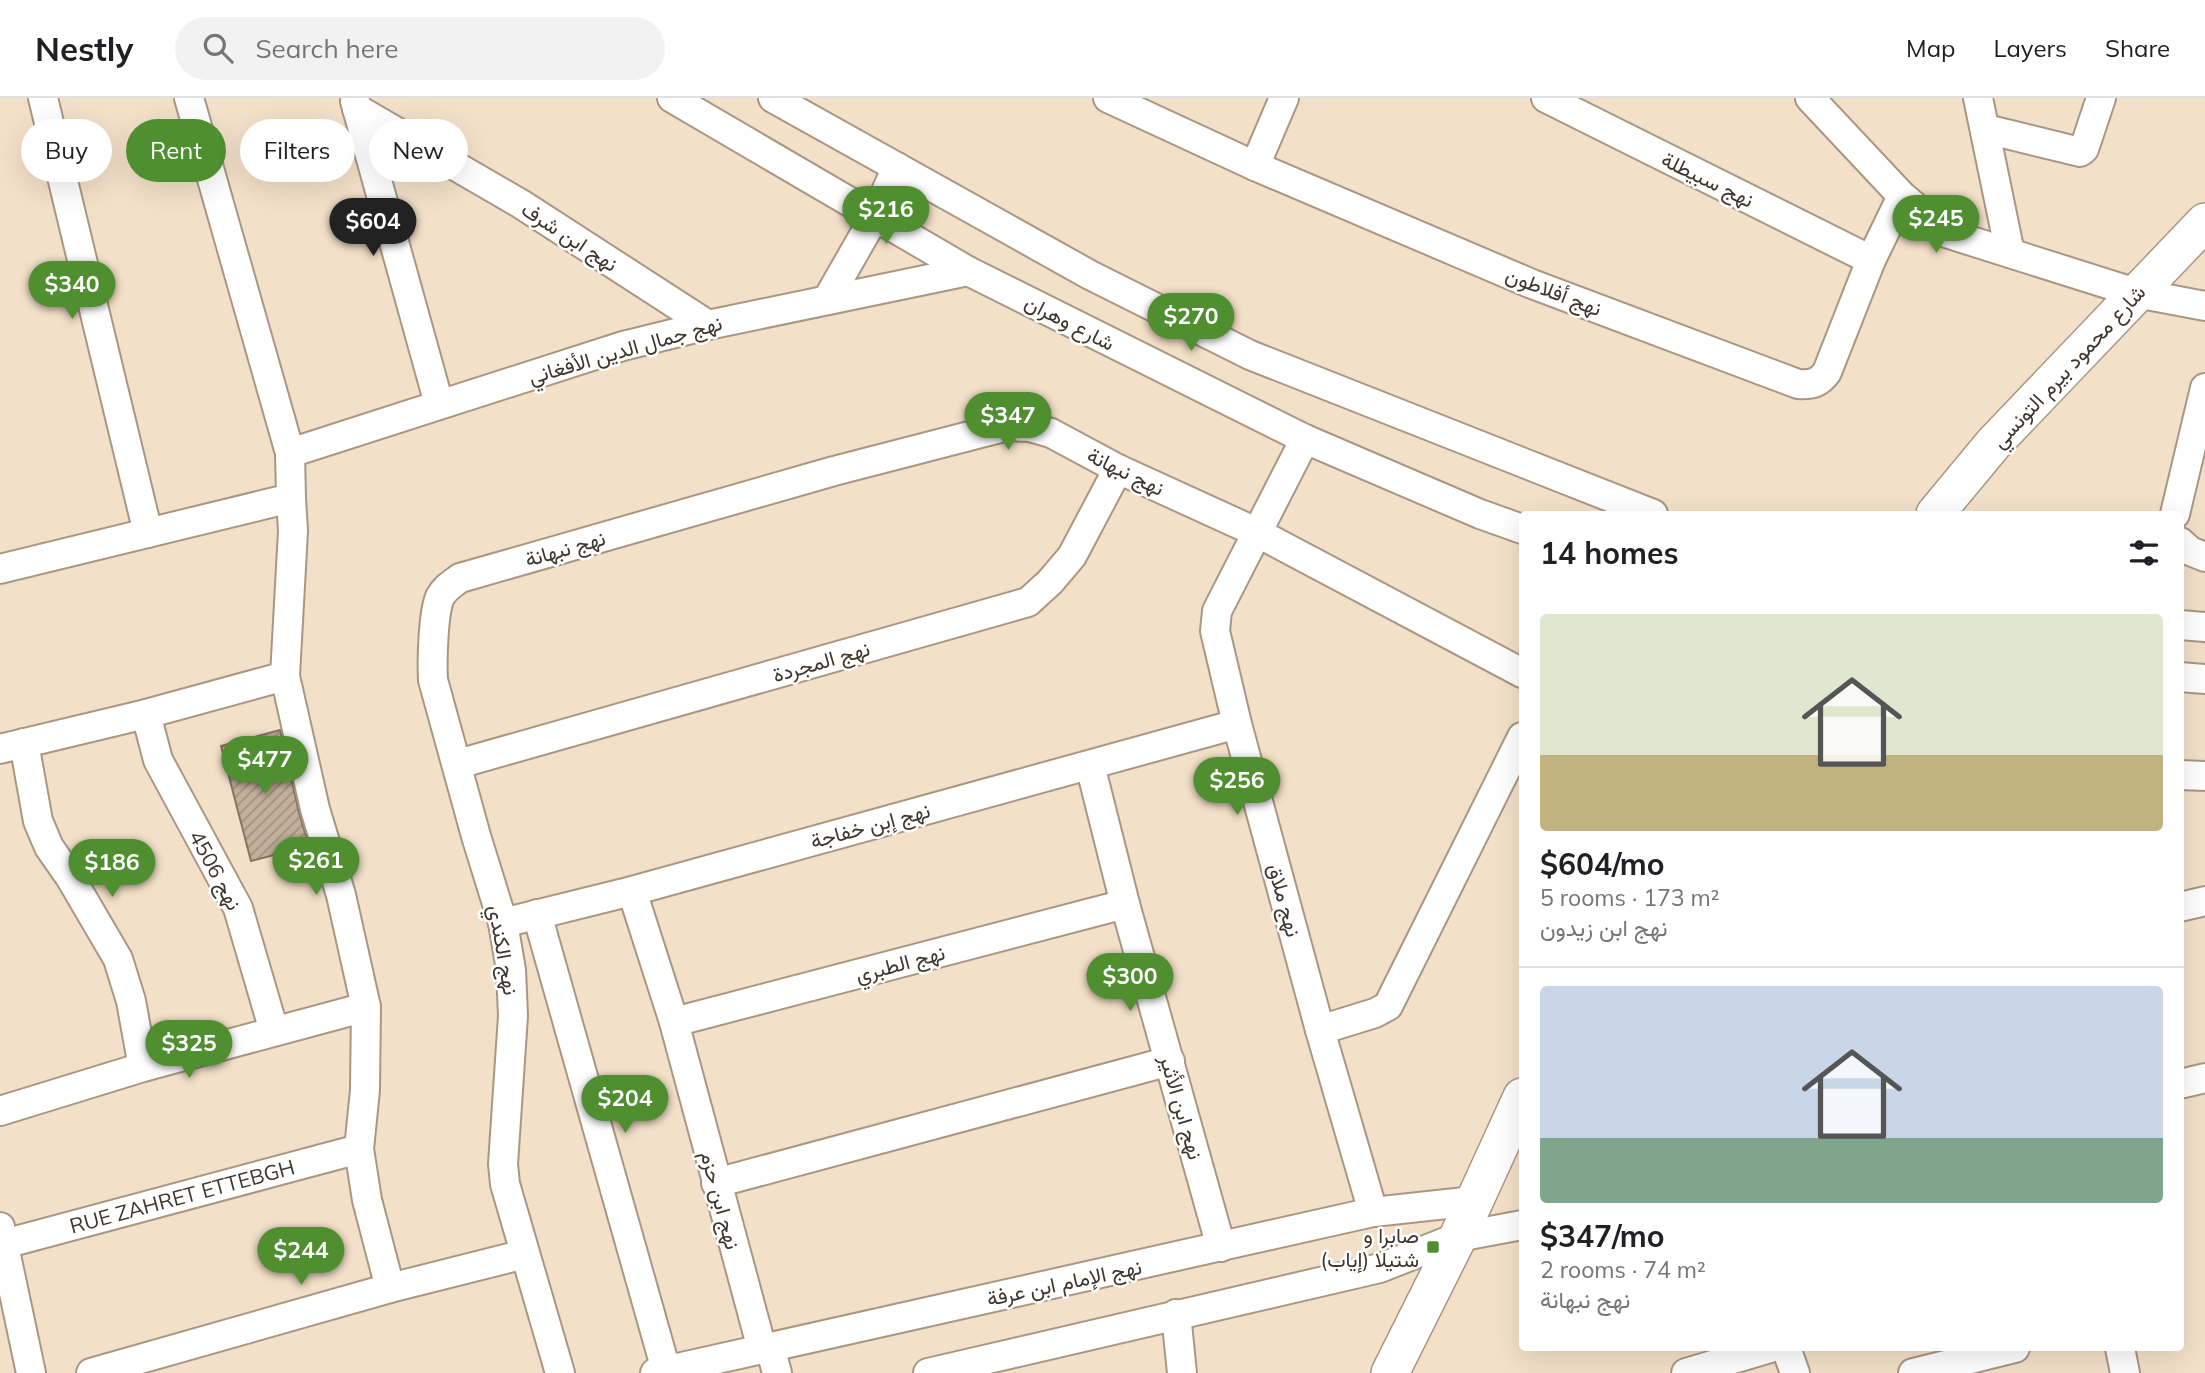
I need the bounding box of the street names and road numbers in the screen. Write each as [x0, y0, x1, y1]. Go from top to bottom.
street label: نهج سبيطلة [1657, 145, 1758, 214]
street label: نهج ابن شرف [516, 195, 623, 278]
street label: نهج أفلاطون [1502, 261, 1606, 323]
street label: شارع محمود بيرم التونسي [1985, 279, 2154, 457]
street label: شارع وهران [1020, 288, 1119, 357]
street label: نهج جمال الدين الأفغاني [525, 309, 726, 394]
street label: نهج نبهانة [1082, 441, 1169, 503]
street label: نهج نبهانة [522, 524, 609, 574]
street label: نهج المجردة [769, 635, 873, 689]
street label: نهج إبن خفاجة [807, 797, 933, 855]
street label: نهج 4506 [182, 826, 248, 915]
street label: نهج ملاق [1261, 861, 1307, 940]
street label: نهج الكندي [478, 903, 525, 998]
street label: نهج الطبري [852, 939, 949, 992]
street label: نهج ابن الأثير [1152, 1051, 1209, 1163]
street label: نهج ابن حزم [693, 1148, 747, 1253]
street label: RUE ZAHRET ETTEBGH [67, 1153, 297, 1239]
street label: نهج الإمام ابن عرفة [984, 1253, 1144, 1313]

